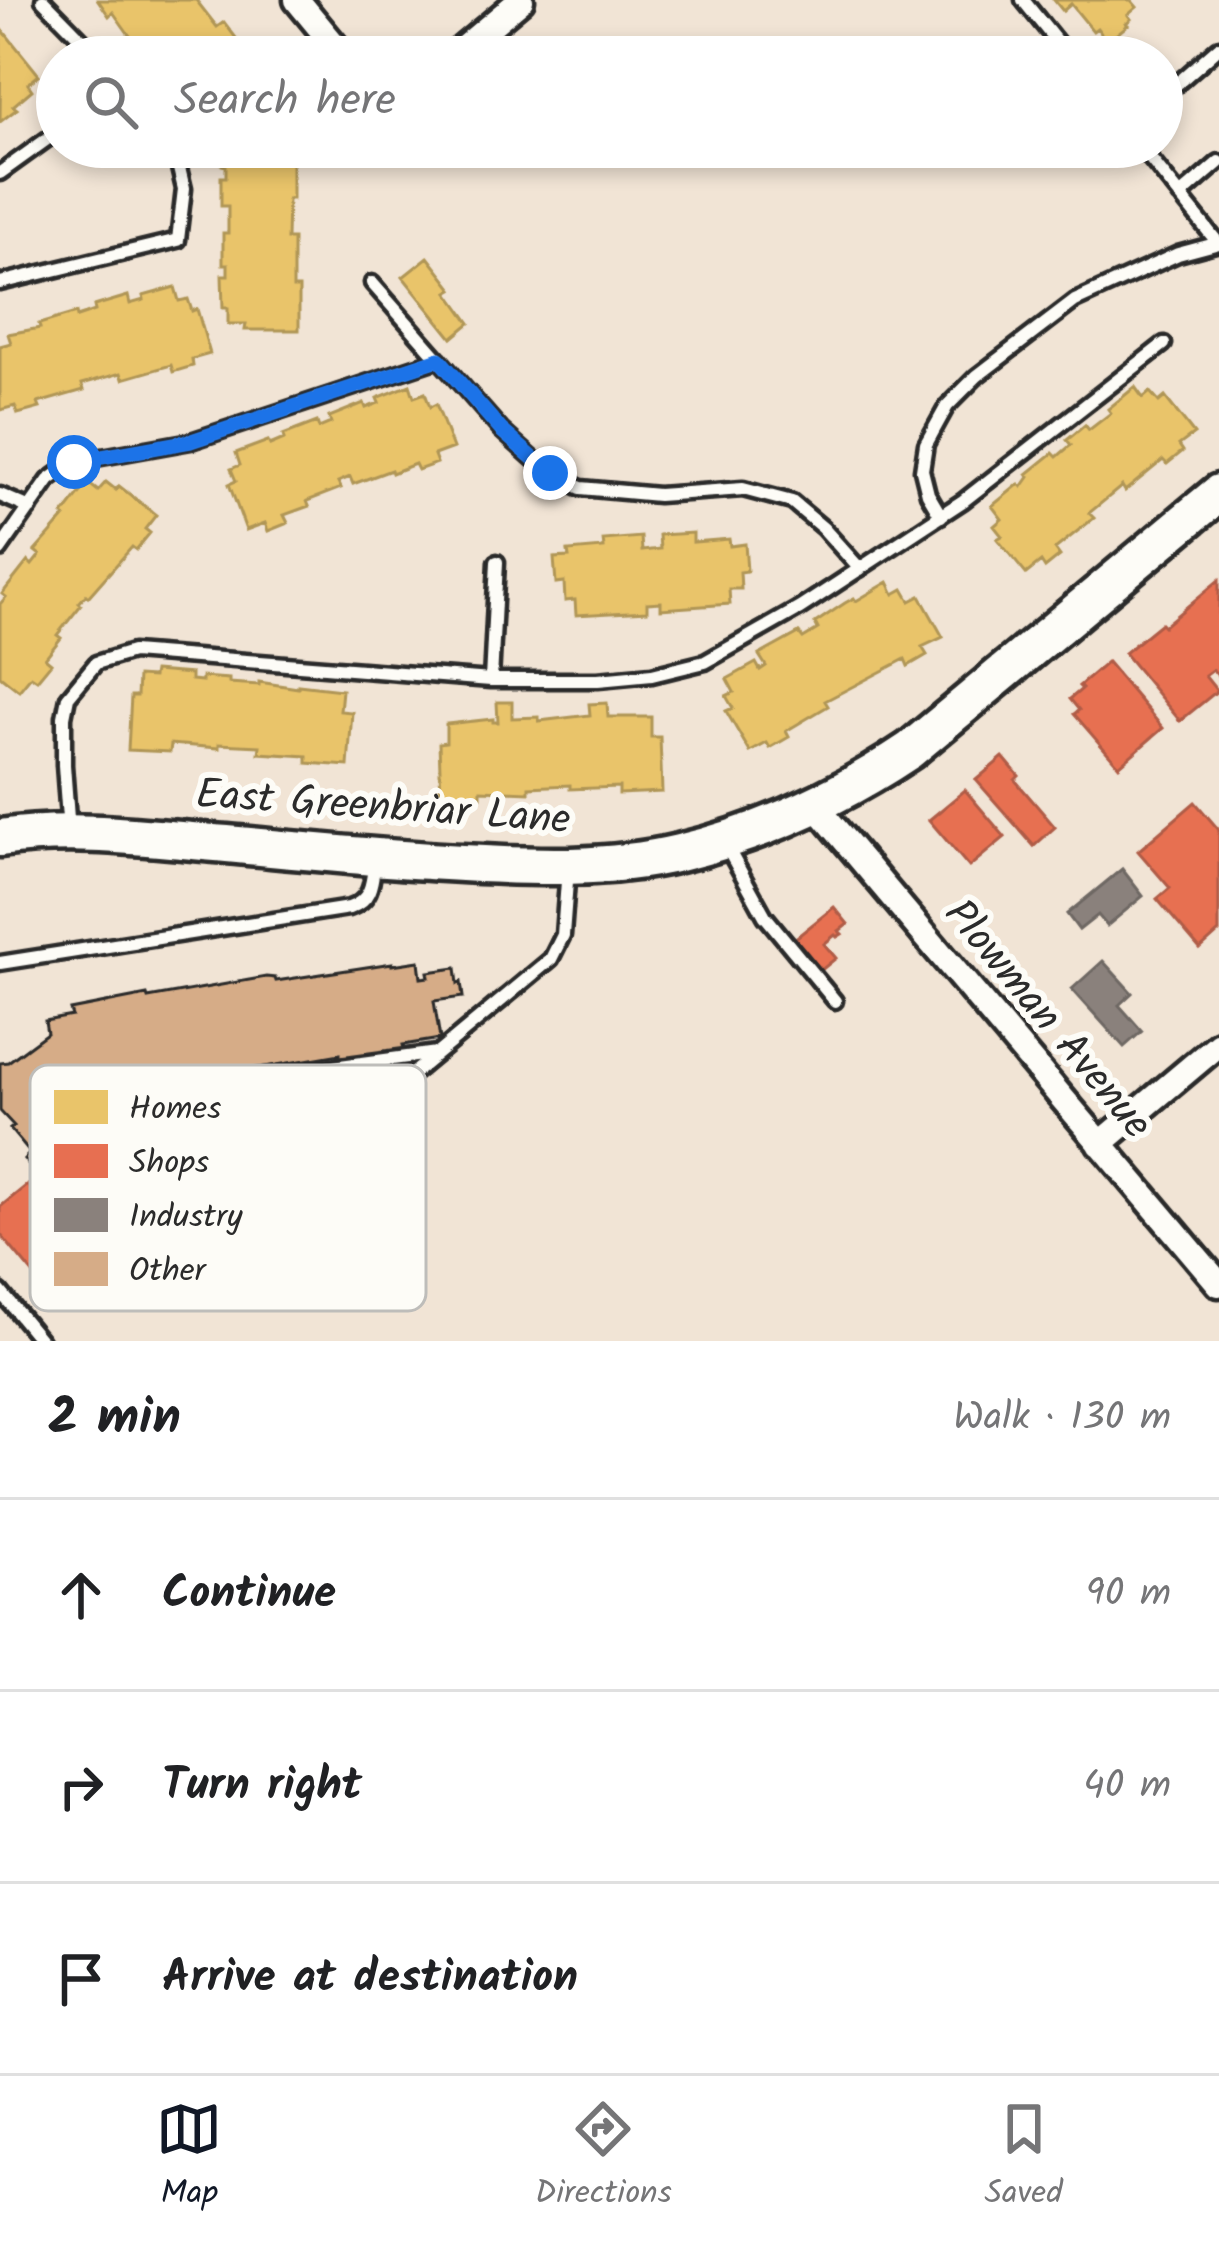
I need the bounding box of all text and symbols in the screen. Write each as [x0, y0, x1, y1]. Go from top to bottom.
search box [36, 36, 1183, 168]
text: Search here [174, 66, 396, 138]
icon: search [78, 69, 144, 135]
route start [47, 435, 101, 489]
route end [523, 446, 577, 500]
street label: East Greenbriar Lane [193, 761, 573, 855]
street label: Plowman Avenue [926, 885, 1168, 1155]
legend [30, 1065, 426, 1311]
text: Homes [129, 1084, 221, 1137]
text: Shops [129, 1138, 209, 1191]
text: Industry [129, 1192, 243, 1245]
text: Other [129, 1246, 208, 1299]
text: 2 min [48, 1379, 181, 1460]
text: Walk · 130 m [953, 1388, 1171, 1450]
text: Continue [162, 1559, 336, 1631]
icon: ahead [48, 1562, 114, 1628]
text: 90 m [1086, 1564, 1171, 1626]
text: Turn right [162, 1751, 362, 1823]
icon: right [48, 1754, 114, 1820]
text: 40 m [1083, 1756, 1171, 1818]
text: Arrive at destination [162, 1943, 578, 2015]
icon: arrive [48, 1946, 114, 2012]
tab: Map [156, 2096, 222, 2221]
tab: Directions [535, 2096, 672, 2221]
tab: Saved [984, 2096, 1063, 2221]

